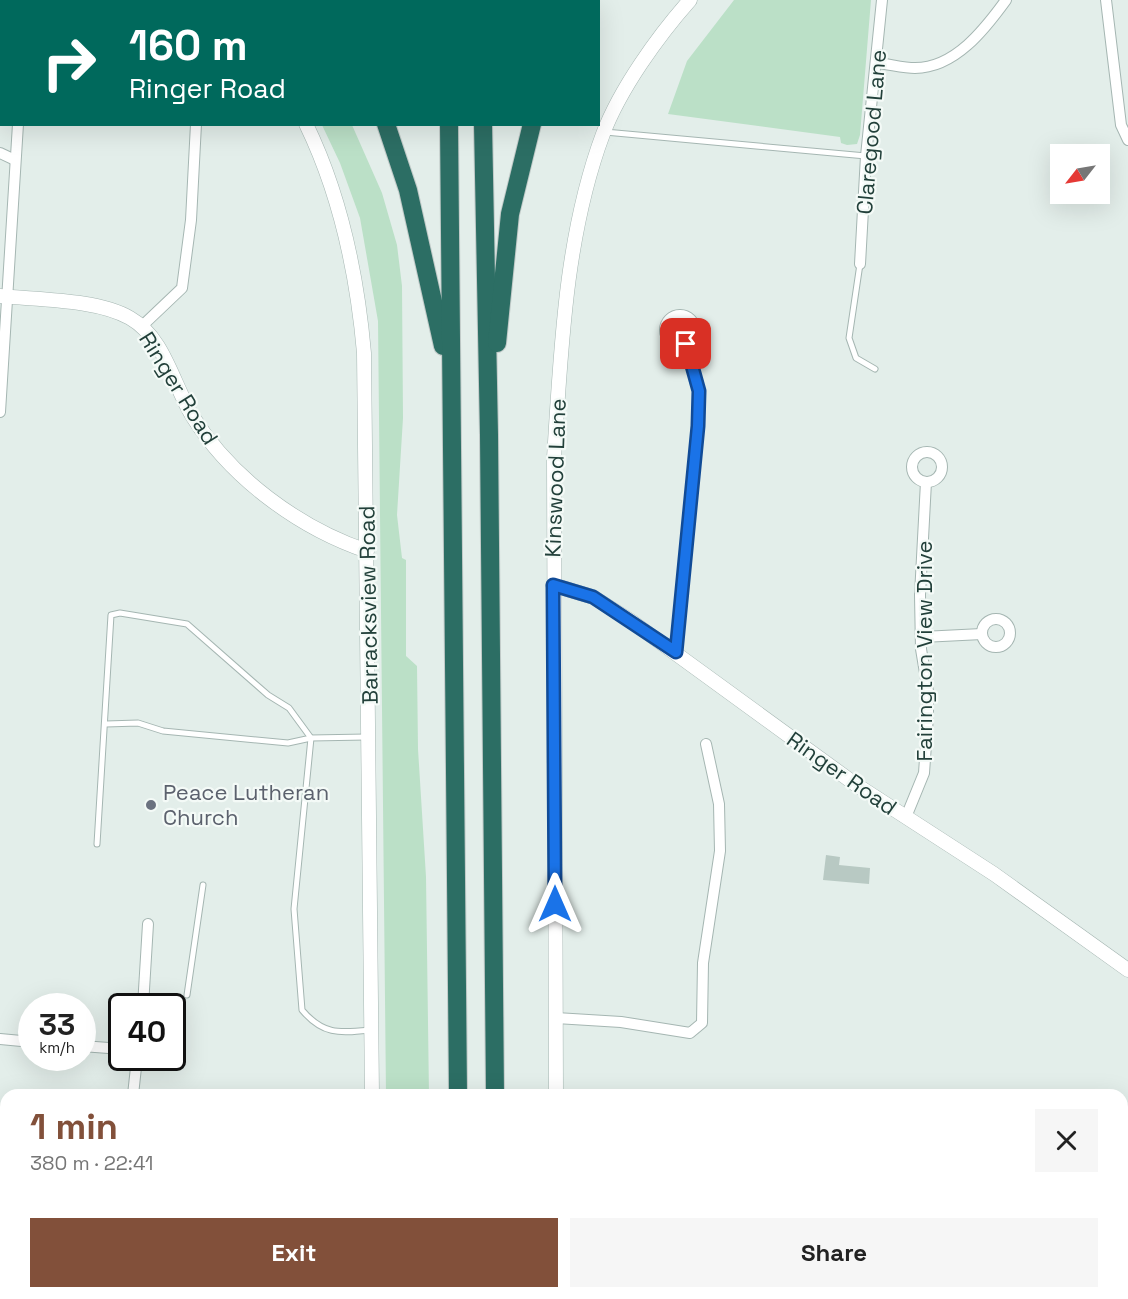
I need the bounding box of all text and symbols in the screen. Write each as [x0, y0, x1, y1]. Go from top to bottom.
text: 160 m [129, 19, 248, 72]
icon: right [30, 24, 108, 102]
street label: Claregood Lane [850, 48, 892, 216]
text: Ringer Road [129, 71, 286, 106]
north arrow [1050, 144, 1110, 204]
map controls [1050, 144, 1110, 204]
pin [660, 318, 711, 369]
street label: Ringer Road [133, 326, 225, 450]
icon: arrive [669, 327, 702, 360]
street label: Kinswood Lane [538, 398, 572, 558]
street label: Barracksview Road [352, 505, 384, 705]
street label: Fairington View Drive [910, 540, 938, 762]
street label: Ringer Road [782, 725, 902, 821]
place label: Peace Lutheran Church [163, 778, 329, 831]
marker: Peace Lutheran Church [144, 798, 158, 812]
position arrow [523, 872, 587, 936]
speed limit sign: 40 [108, 993, 186, 1071]
text: 33 [39, 1005, 75, 1044]
text: km/h [39, 1038, 75, 1057]
text: 1 min [30, 1104, 118, 1150]
button: close [1035, 1109, 1098, 1172]
text: 380 m · 22:41 [30, 1150, 153, 1176]
button: Exit [30, 1218, 558, 1287]
button: Share [570, 1218, 1098, 1287]

